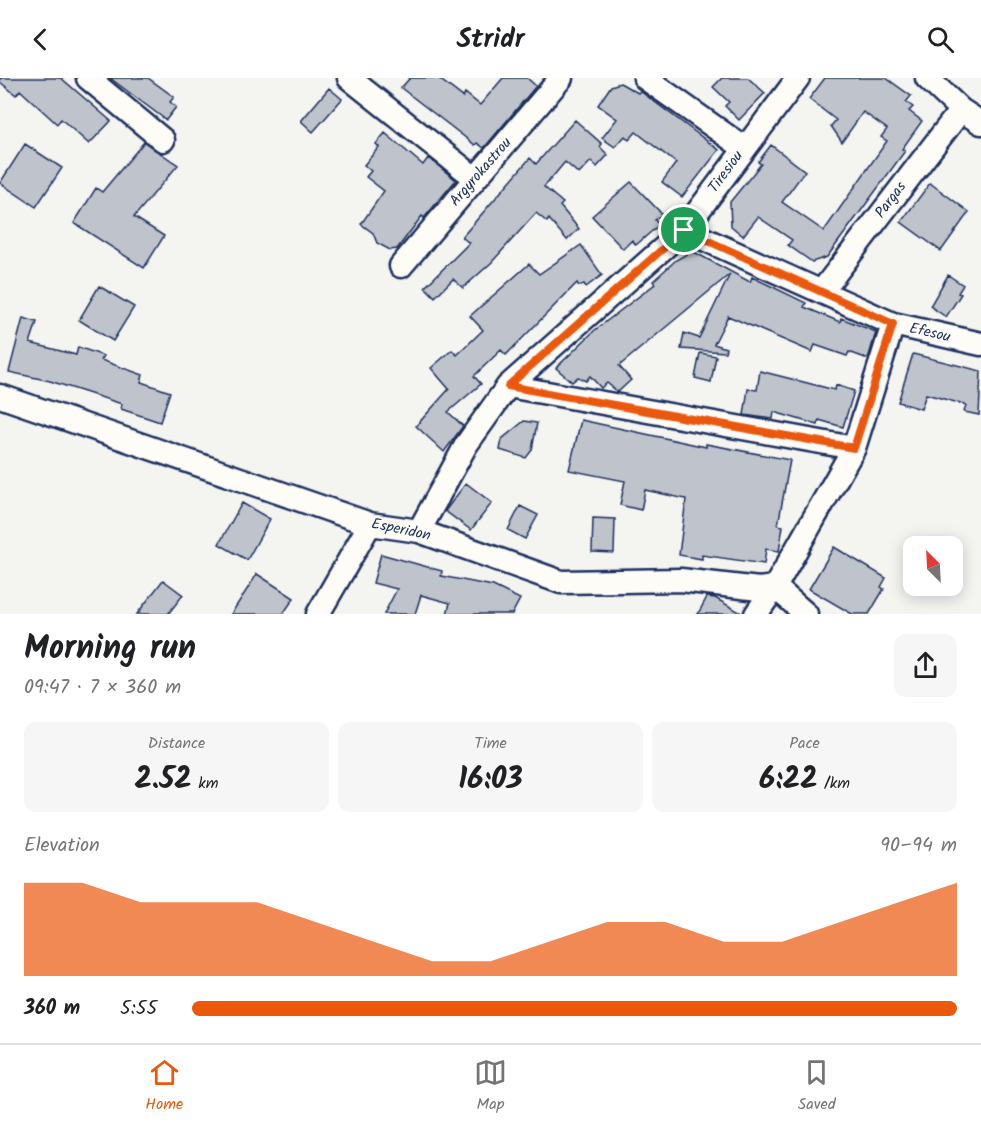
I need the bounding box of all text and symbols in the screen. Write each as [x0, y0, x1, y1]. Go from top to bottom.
text: Stridr [456, 18, 525, 61]
icon: back [24, 23, 57, 56]
icon: search [924, 23, 957, 56]
street label: Argyrokastrou [444, 132, 518, 212]
street label: Tiresiou [702, 146, 750, 198]
street label: Pargas [869, 176, 913, 223]
pin [658, 204, 709, 255]
icon: arrive [667, 213, 700, 246]
street label: Efesou [907, 317, 953, 349]
street label: Esperidon [369, 512, 433, 548]
north arrow [903, 536, 963, 596]
map controls [903, 536, 963, 596]
text: Morning run [24, 623, 196, 676]
button: share [894, 634, 957, 697]
text: 09:47 · 7 × 360 m [24, 672, 181, 704]
text: Distance [148, 731, 205, 756]
text: Time [474, 731, 507, 756]
text: Pace [789, 731, 820, 756]
text: 2.52 [135, 756, 192, 804]
text: 16:03 [458, 756, 523, 804]
text: 6:22 [759, 756, 818, 804]
text: km [192, 771, 218, 796]
text: /km [818, 771, 850, 796]
text: Elevation [24, 830, 100, 862]
text: 90–94 m [880, 830, 957, 862]
text: 360 m [24, 993, 80, 1025]
text: 5:55 [120, 993, 157, 1025]
tab: Home [145, 1056, 183, 1117]
tab: Map [474, 1056, 507, 1117]
tab: Saved [798, 1056, 836, 1117]

